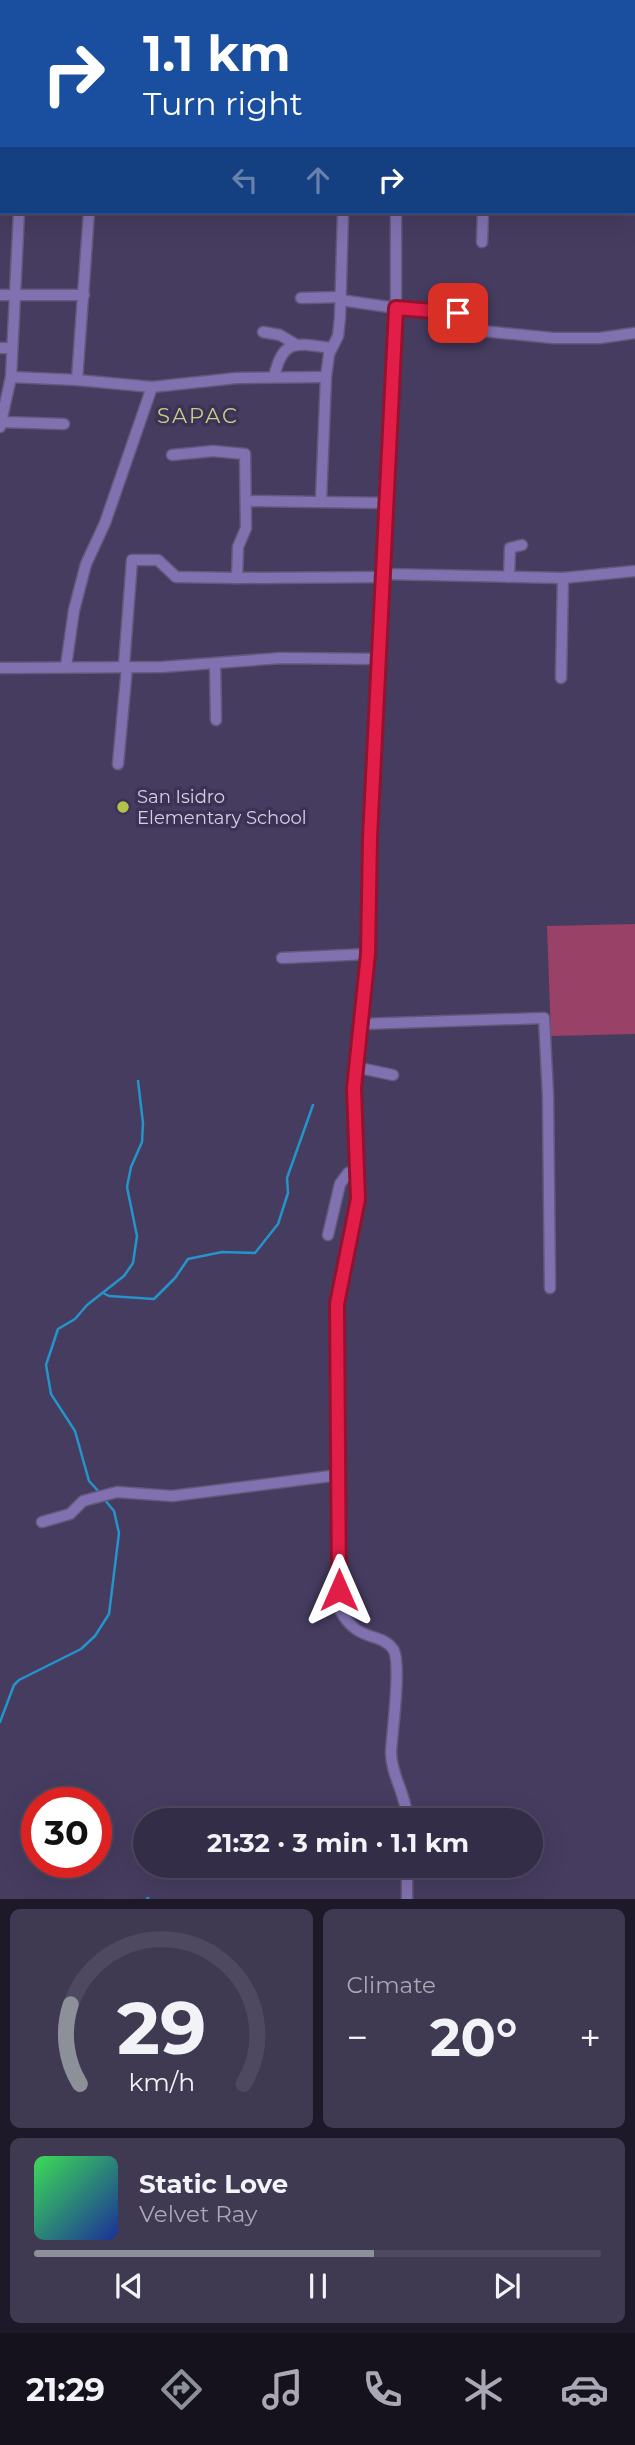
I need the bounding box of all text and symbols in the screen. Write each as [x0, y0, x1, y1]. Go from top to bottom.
text: 1.1 km [143, 24, 291, 83]
icon: right [28, 28, 119, 119]
text: Turn right [143, 84, 303, 123]
icon: left [226, 161, 264, 199]
icon: ahead [299, 161, 337, 199]
icon: right [372, 161, 410, 199]
pin [428, 283, 488, 343]
icon: arrive [439, 294, 477, 332]
district label: SAPAC [157, 403, 239, 428]
place label: San Isidro Elementary School [137, 786, 307, 829]
marker: San Isidro Elementary School [115, 799, 131, 815]
position arrow [302, 1553, 376, 1627]
speed limit sign: 30 [21, 1787, 112, 1878]
text: 21:32 · 3 min · 1.1 km [207, 1827, 469, 1859]
text: Climate [347, 1971, 436, 1999]
text: 29 [117, 1985, 206, 2073]
text: 20° [430, 2006, 518, 2069]
text: − [347, 2014, 368, 2061]
text: + [579, 2014, 601, 2061]
text: km/h [128, 2067, 195, 2097]
text: Static Love [139, 2168, 288, 2200]
text: Velvet Ray [139, 2200, 257, 2228]
icon: previous [110, 2267, 148, 2305]
icon: pause [299, 2267, 337, 2305]
icon: next [488, 2267, 526, 2305]
icon: directions [157, 2365, 206, 2414]
icon: music [258, 2365, 307, 2414]
icon: phone [358, 2365, 407, 2414]
icon: climate [459, 2365, 508, 2414]
icon: car [560, 2365, 609, 2414]
text: 21:29 [26, 2370, 105, 2409]

